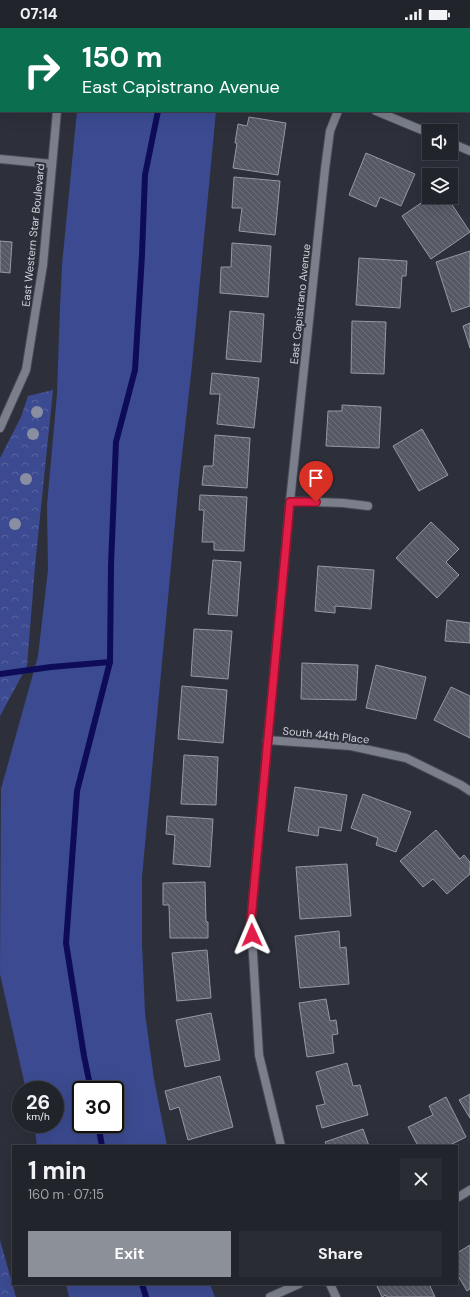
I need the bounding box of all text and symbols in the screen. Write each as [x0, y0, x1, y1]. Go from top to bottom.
text: 07:14 [20, 4, 58, 24]
text: 150 m [82, 39, 162, 76]
icon: right [16, 44, 68, 96]
text: East Capistrano Avenue [82, 75, 280, 99]
map controls [422, 124, 458, 204]
button: sound [422, 124, 458, 160]
street label: East Western Star Boulevard [19, 163, 47, 307]
button: layers [422, 168, 458, 204]
street label: East Capistrano Avenue [287, 243, 313, 365]
pin [299, 461, 333, 502]
icon: arrive [305, 467, 327, 489]
street label: South 44th Place [282, 723, 370, 747]
position arrow [231, 914, 273, 956]
speed limit sign: 30 [72, 1081, 124, 1133]
text: 26 [26, 1089, 50, 1115]
text: km/h [26, 1110, 50, 1123]
text: 1 min [28, 1155, 86, 1186]
button: close [400, 1158, 442, 1200]
text: 160 m · 07:15 [28, 1186, 104, 1203]
button: Exit [28, 1231, 231, 1277]
button: Share [239, 1231, 442, 1277]

